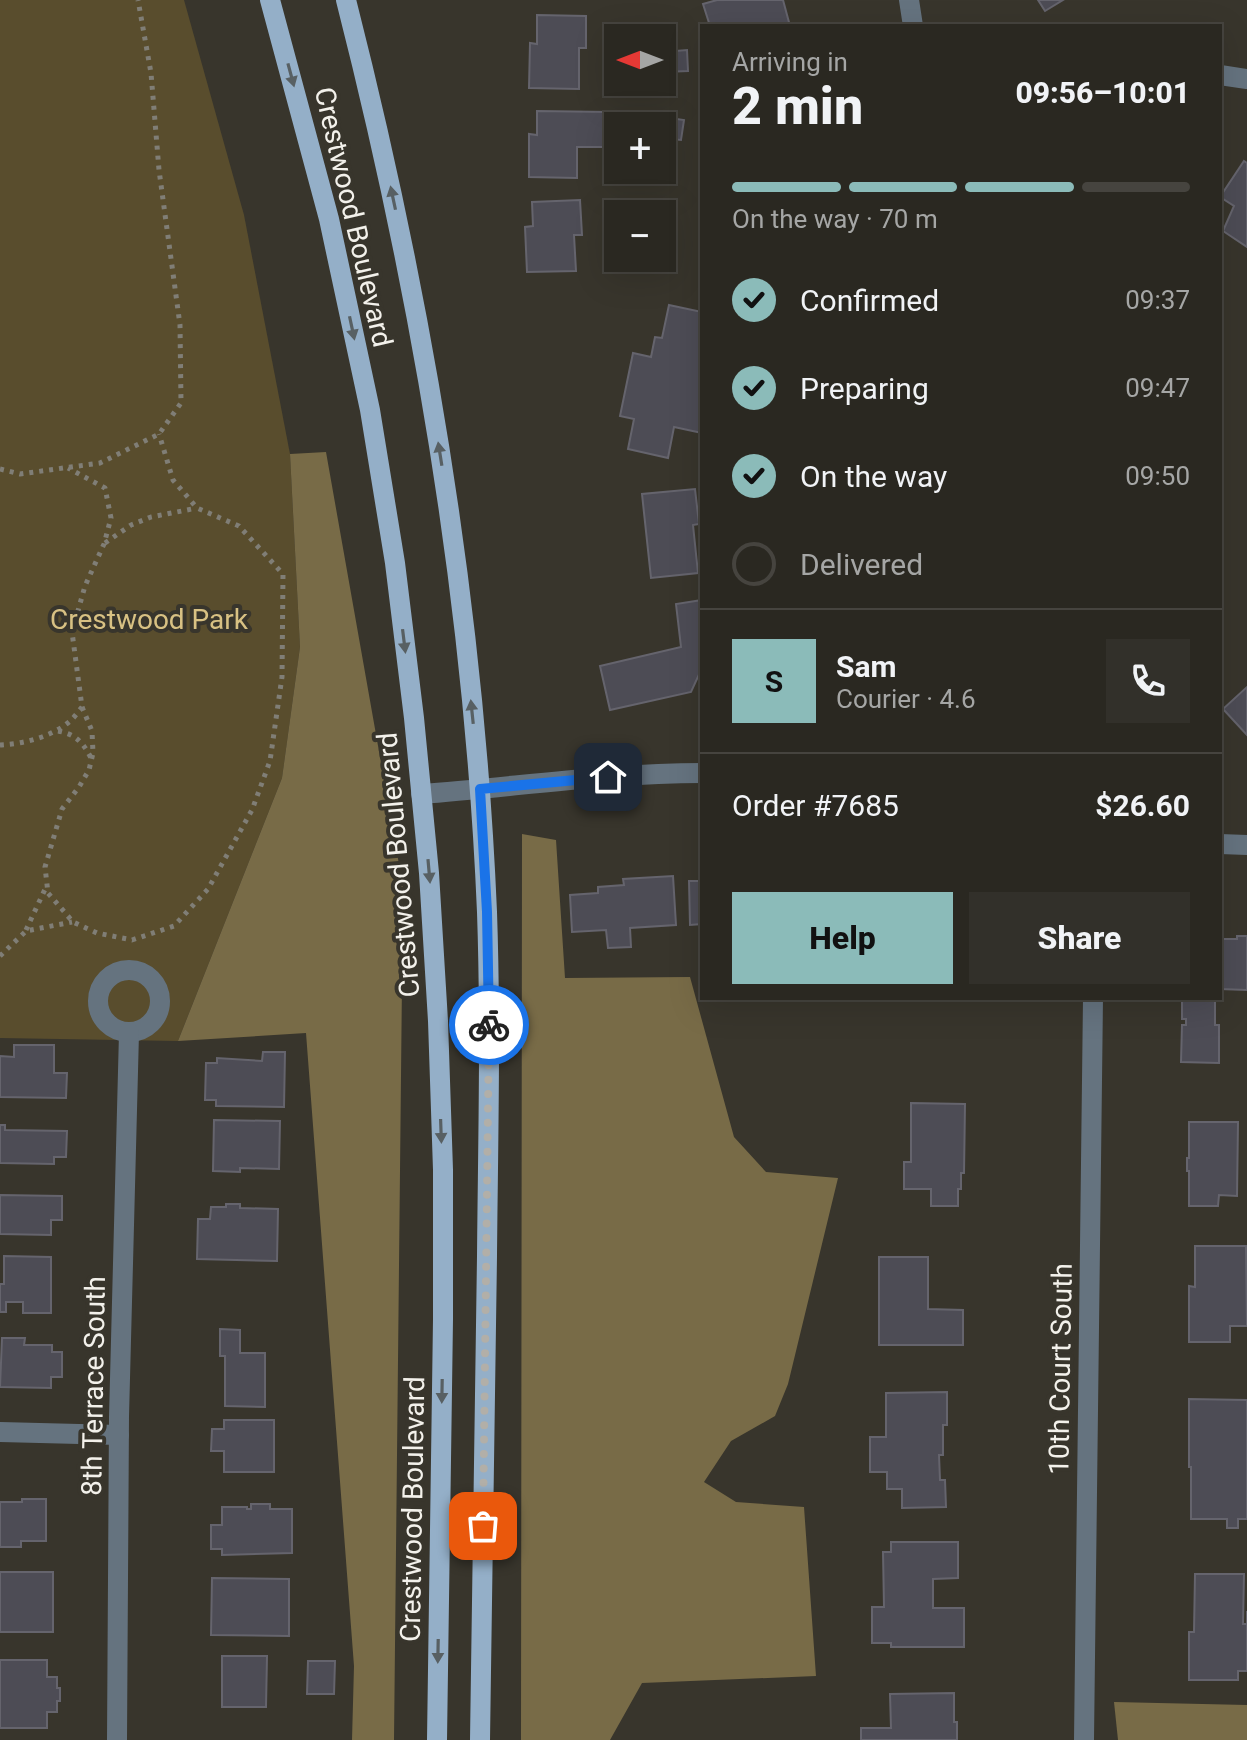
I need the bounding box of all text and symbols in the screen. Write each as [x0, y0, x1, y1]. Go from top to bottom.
north arrow [604, 24, 676, 96]
map controls [604, 24, 676, 272]
text: Arriving in [732, 47, 848, 77]
one-way arrow [285, 63, 297, 88]
text: 09:56–10:01 [1015, 75, 1190, 110]
text: 2 min [732, 76, 863, 137]
street label: Crestwood Boulevard [308, 84, 399, 350]
button: + [604, 112, 676, 184]
one-way arrow [386, 186, 399, 211]
button: − [604, 200, 676, 272]
text: On the way · 70 m [732, 204, 938, 234]
icon: check [732, 278, 776, 322]
text: Confirmed [800, 283, 939, 318]
text: 09:37 [1125, 285, 1190, 315]
one-way arrow [346, 315, 359, 340]
icon: check [732, 366, 776, 410]
text: Preparing [800, 371, 929, 406]
text: 09:47 [1125, 373, 1190, 403]
one-way arrow [433, 441, 446, 466]
icon: check [732, 454, 776, 498]
text: On the way [800, 459, 947, 494]
text: 09:50 [1125, 461, 1190, 491]
text: Delivered [800, 547, 923, 582]
park label: Crestwood Park [50, 603, 249, 636]
one-way arrow [398, 629, 411, 654]
button: phone [1106, 639, 1190, 723]
text: Sam [836, 649, 897, 684]
text: S [765, 664, 783, 699]
text: Courier · 4.6 [836, 684, 976, 714]
one-way arrow [466, 699, 479, 724]
street label: Crestwood Boulevard [370, 731, 427, 999]
pin [574, 743, 642, 811]
icon: home [586, 755, 630, 799]
text: Order #7685 [732, 788, 899, 823]
text: $26.60 [1095, 788, 1190, 823]
one-way arrow [422, 859, 435, 884]
button: Help [732, 892, 953, 984]
button: Share [969, 892, 1190, 984]
courier [449, 985, 529, 1065]
icon: bike [467, 1003, 511, 1047]
one-way arrow [435, 1119, 448, 1144]
street label: 10th Court South [1042, 1263, 1079, 1475]
street label: 8th Terrace South [75, 1276, 112, 1496]
street label: Crestwood Boulevard [394, 1376, 431, 1642]
one-way arrow [436, 1379, 448, 1404]
pin [449, 1492, 517, 1560]
icon: bag [461, 1504, 505, 1548]
one-way arrow [432, 1639, 445, 1664]

